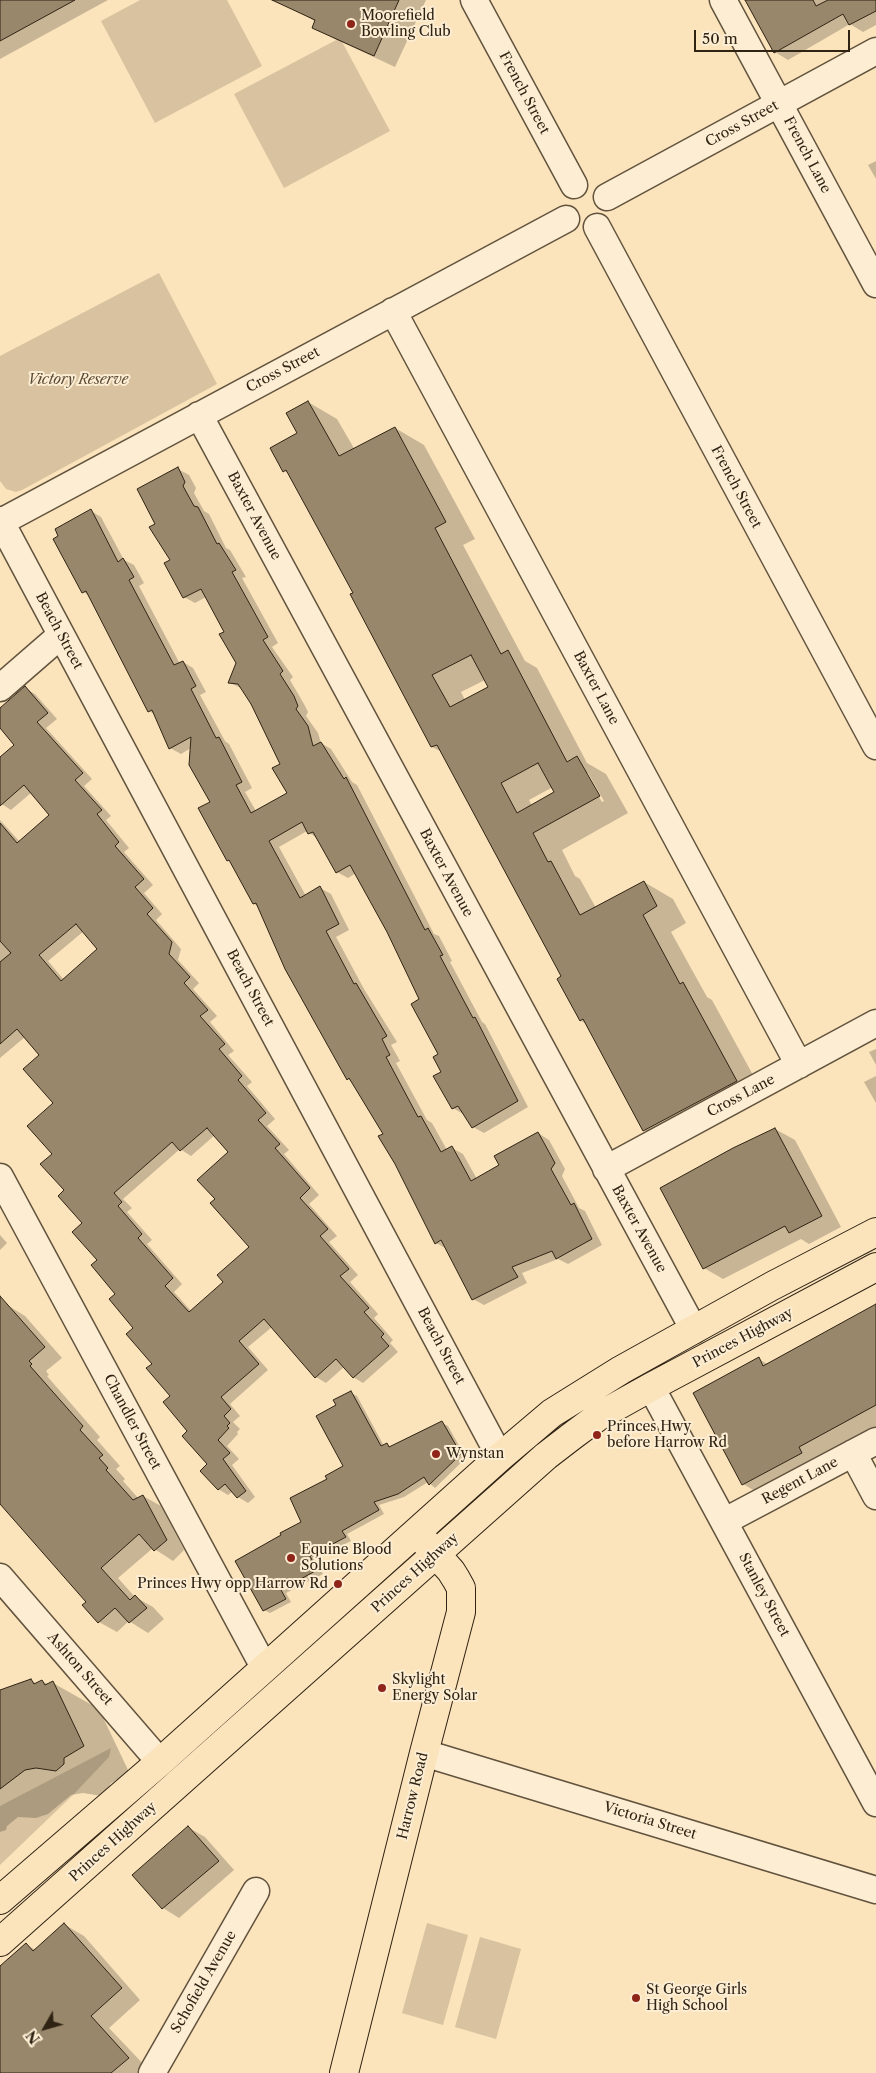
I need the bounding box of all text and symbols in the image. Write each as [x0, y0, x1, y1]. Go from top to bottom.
place label: Moorefield Bowling Club [361, 8, 451, 40]
marker: Moorefield Bowling Club [345, 18, 357, 30]
scale bar [696, 20, 852, 52]
text: 50 m [702, 29, 738, 48]
street label: French Street [495, 49, 553, 137]
street label: Cross Street [703, 97, 781, 151]
street label: French Lane [780, 114, 834, 196]
street label: Cross Street [243, 344, 323, 396]
park label: Victory Reserve [28, 372, 128, 388]
street label: French Street [707, 443, 765, 531]
street label: Baxter Avenue [224, 469, 284, 563]
street label: Beach Street [32, 590, 86, 672]
street label: Baxter Lane [570, 648, 622, 728]
street label: Baxter Avenue [416, 826, 476, 920]
street label: Beach Street [223, 947, 277, 1029]
street label: Cross Lane [704, 1071, 778, 1121]
street label: Baxter Avenue [608, 1182, 670, 1276]
street label: Princes Highway [690, 1304, 796, 1372]
street label: Beach Street [414, 1305, 468, 1387]
street label: Chandler Street [100, 1371, 164, 1473]
place label: Princes Hwy before Harrow Rd [607, 1419, 727, 1451]
marker: Princes Hwy before Harrow Rd [591, 1429, 603, 1441]
place label: Wynstan [446, 1446, 504, 1462]
marker: Wynstan [430, 1448, 442, 1460]
street label: Regent Lane [759, 1454, 841, 1508]
street label: Princes Highway [368, 1530, 462, 1616]
place label: Equine Blood Solutions [301, 1542, 392, 1574]
street label: Stanley Street [735, 1550, 793, 1640]
marker: Equine Blood Solutions [285, 1552, 297, 1564]
place label: Princes Hwy opp Harrow Rd [137, 1576, 328, 1592]
marker: Princes Hwy opp Harrow Rd [332, 1578, 344, 1590]
street label: Ashton Street [44, 1629, 116, 1709]
place label: Skylight Energy Solar [392, 1672, 477, 1704]
marker: Skylight Energy Solar [376, 1682, 388, 1694]
street label: Harrow Road [394, 1751, 432, 1841]
street label: Princes Highway [66, 1799, 160, 1885]
street label: Victoria Street [602, 1799, 698, 1843]
street label: Schofield Avenue [168, 1928, 240, 2036]
place label: St George Girls High School [646, 1982, 747, 2014]
marker: St George Girls High School [630, 1992, 642, 2004]
north arrow [20, 2003, 70, 2053]
text: N [22, 2027, 44, 2048]

